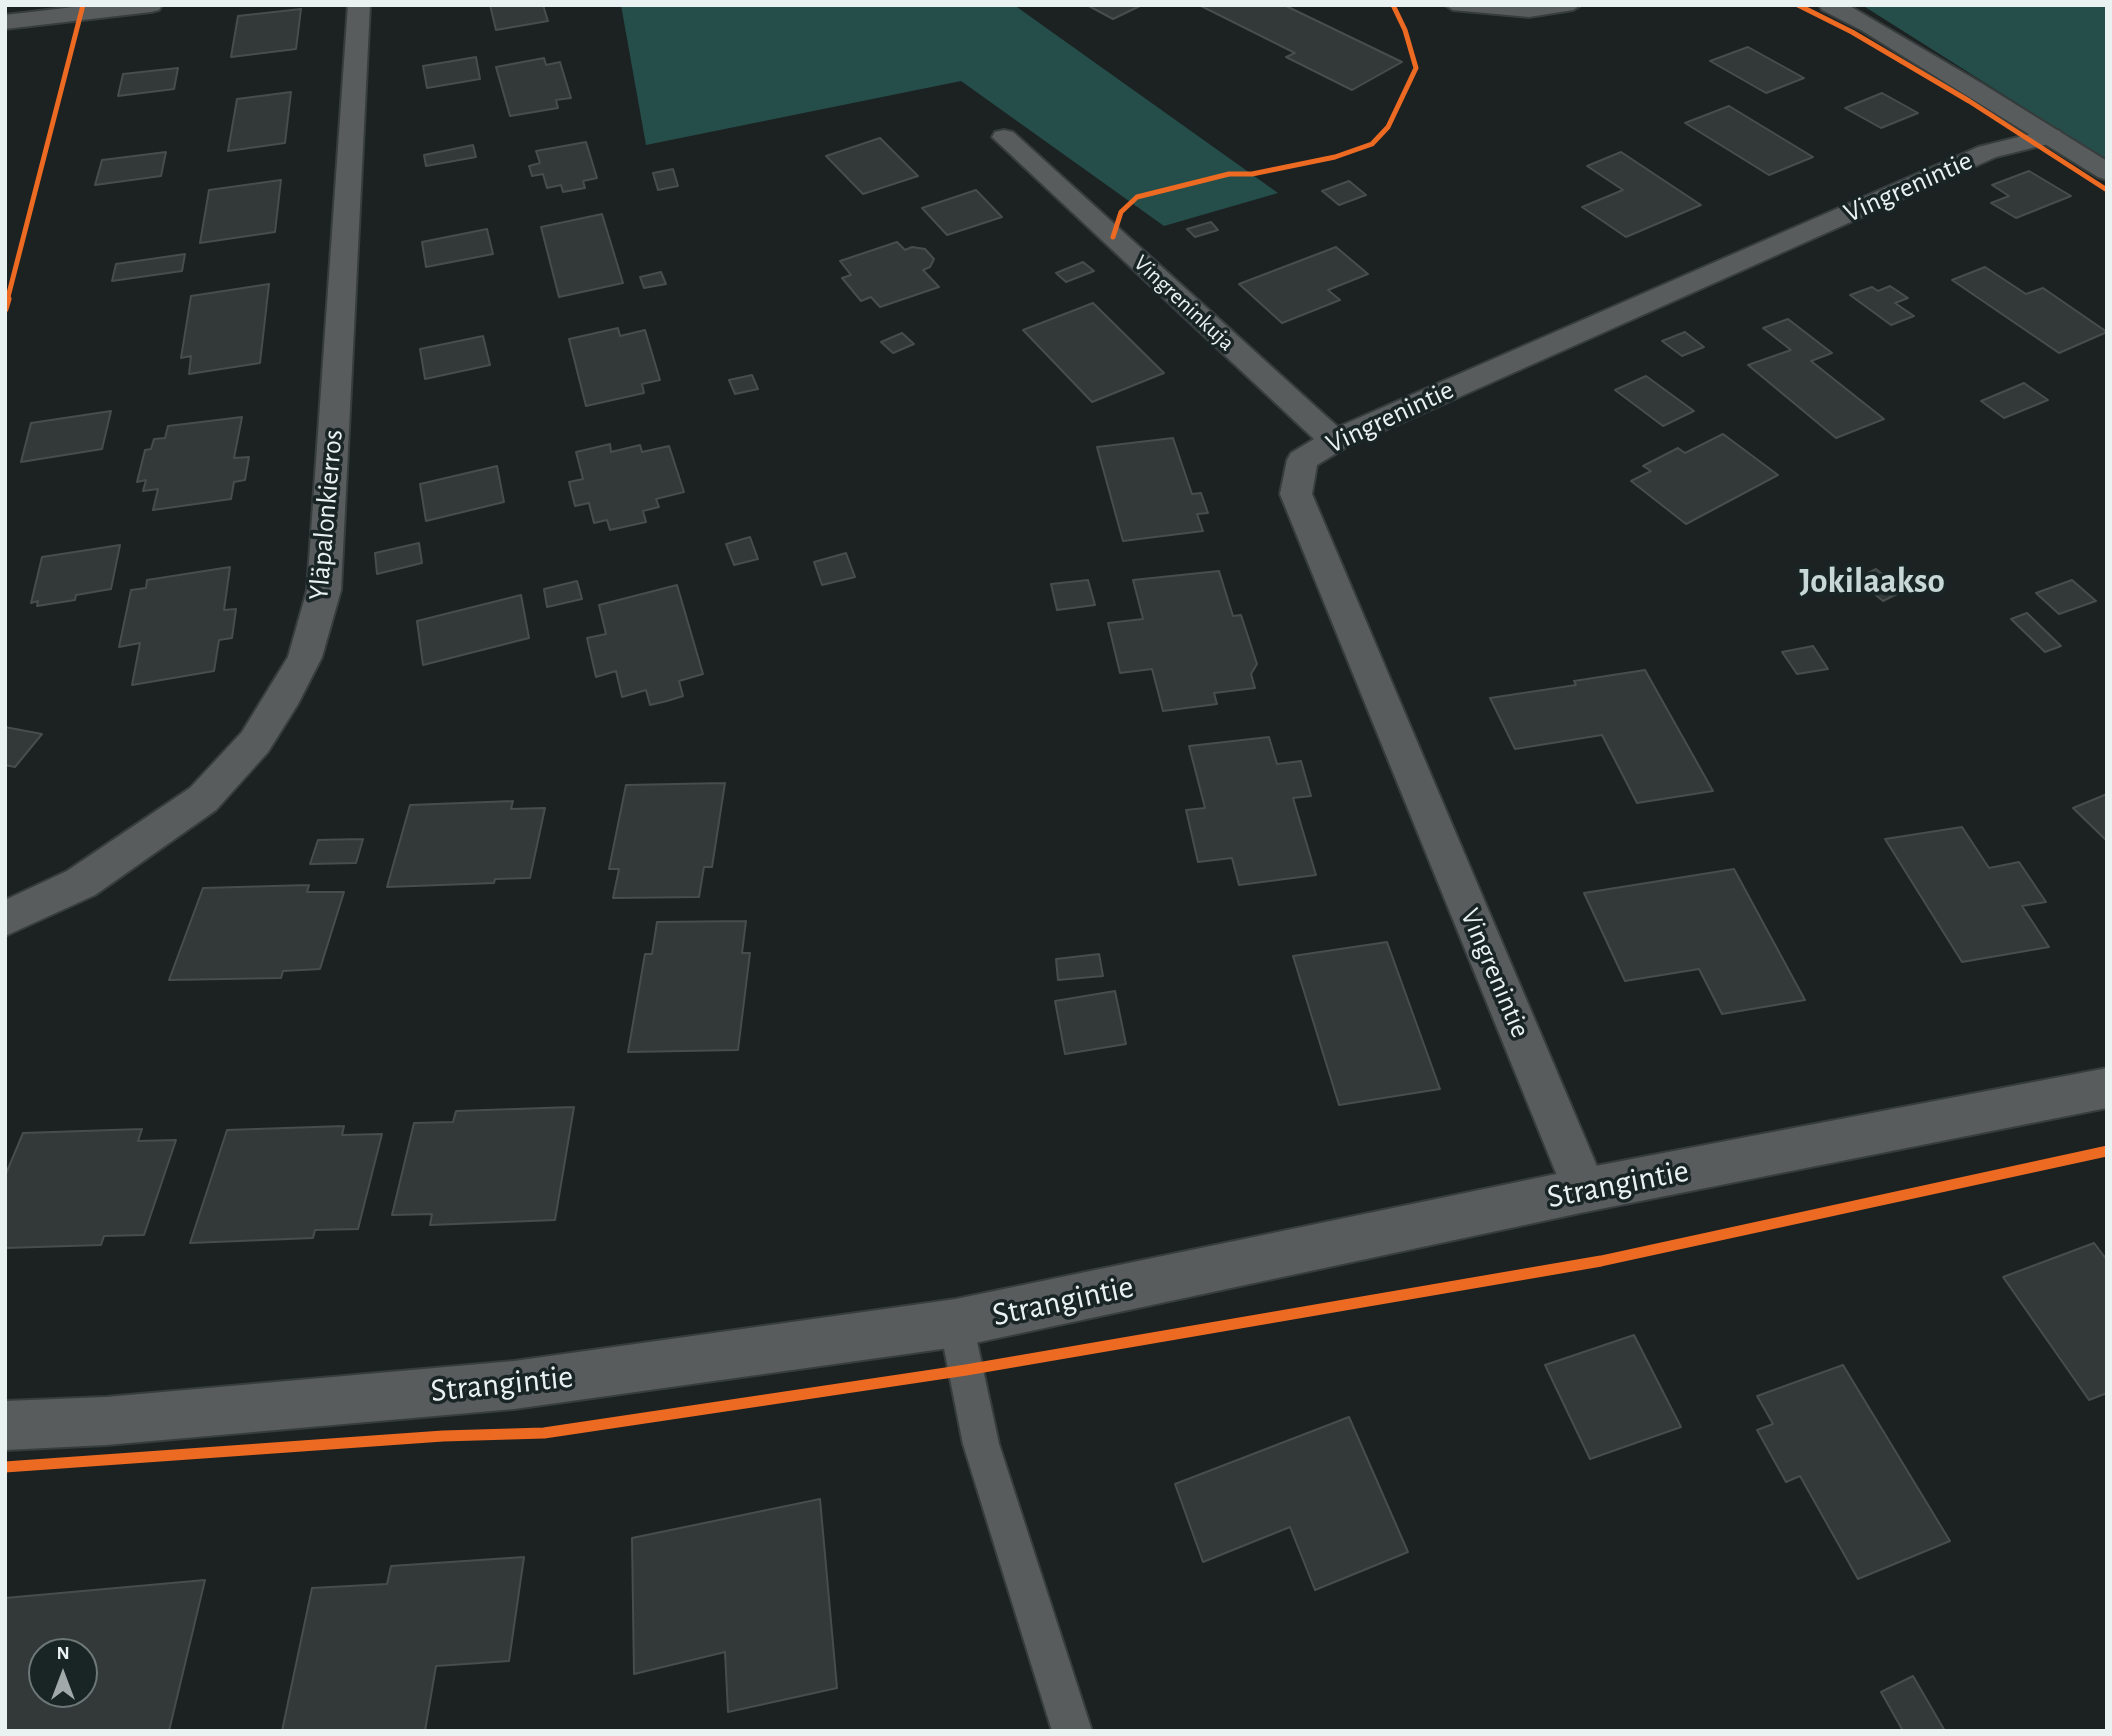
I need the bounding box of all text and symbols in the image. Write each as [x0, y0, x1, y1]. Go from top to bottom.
street label: Vingrenintie [1839, 144, 1977, 230]
street label: Vingreninkuja [1128, 249, 1240, 357]
street label: Vingrenintie [1321, 373, 1459, 461]
street label: Yläpalonkierros [302, 428, 350, 602]
district label: Jokilaakso [1799, 560, 1945, 602]
street label: Vingrenintie [1453, 903, 1537, 1043]
street label: Strangintie [1544, 1151, 1692, 1217]
street label: Strangintie [989, 1267, 1137, 1335]
street label: Strangintie [429, 1357, 575, 1411]
north arrow [28, 1638, 98, 1708]
text: N [56, 1644, 70, 1663]

